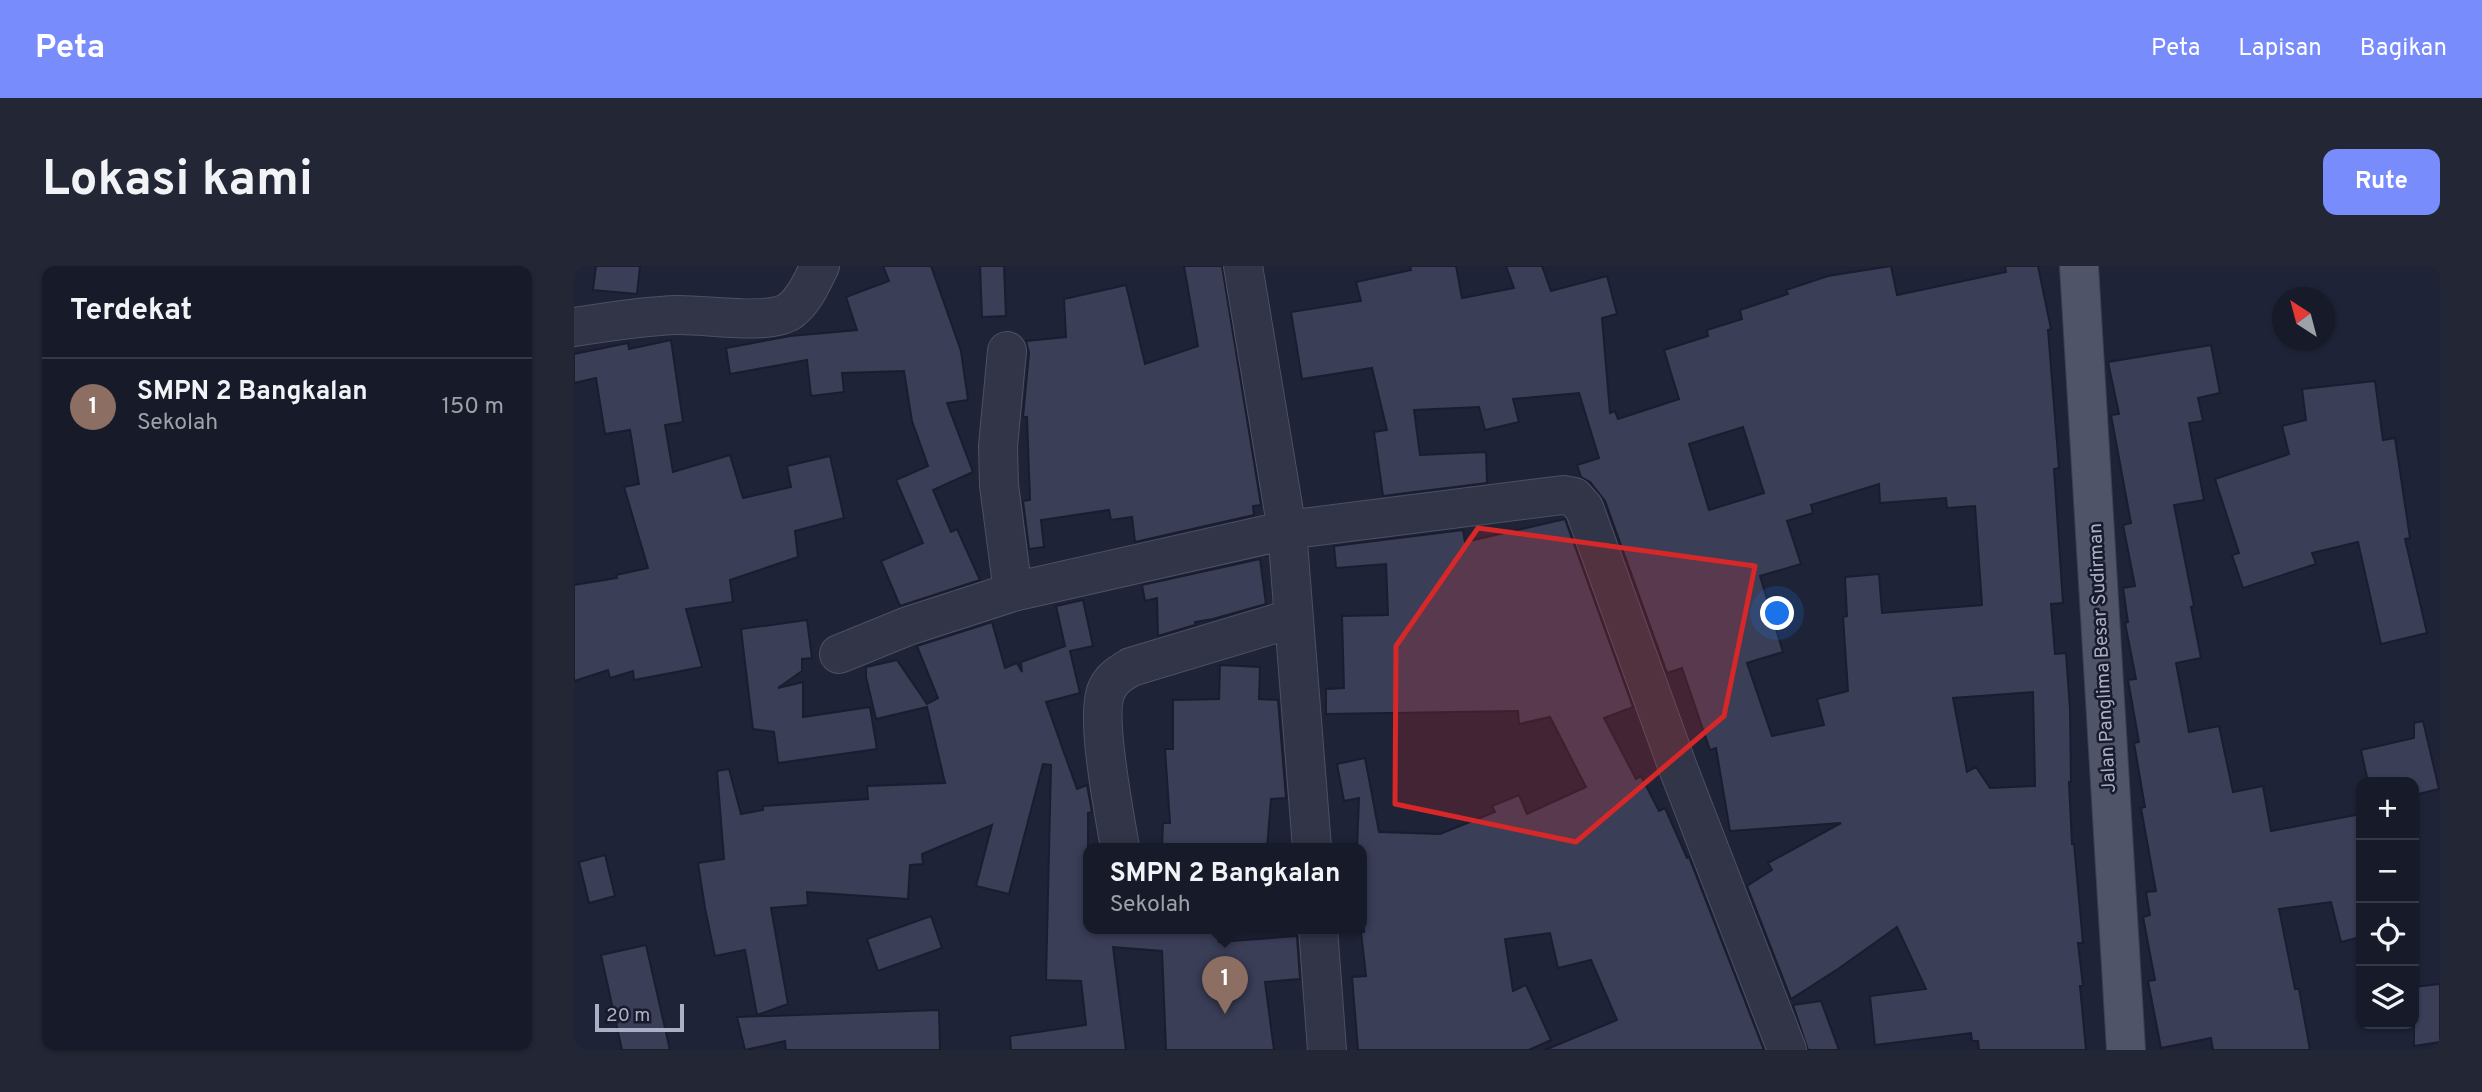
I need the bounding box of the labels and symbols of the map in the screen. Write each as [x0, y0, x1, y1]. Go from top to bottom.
north arrow [2272, 287, 2335, 350]
street label: Jalan Panglima Besar Sudirman [2084, 523, 2122, 793]
your location [1760, 596, 1794, 630]
pin: 1 [1202, 956, 1248, 1014]
scale bar [595, 1001, 684, 1033]

